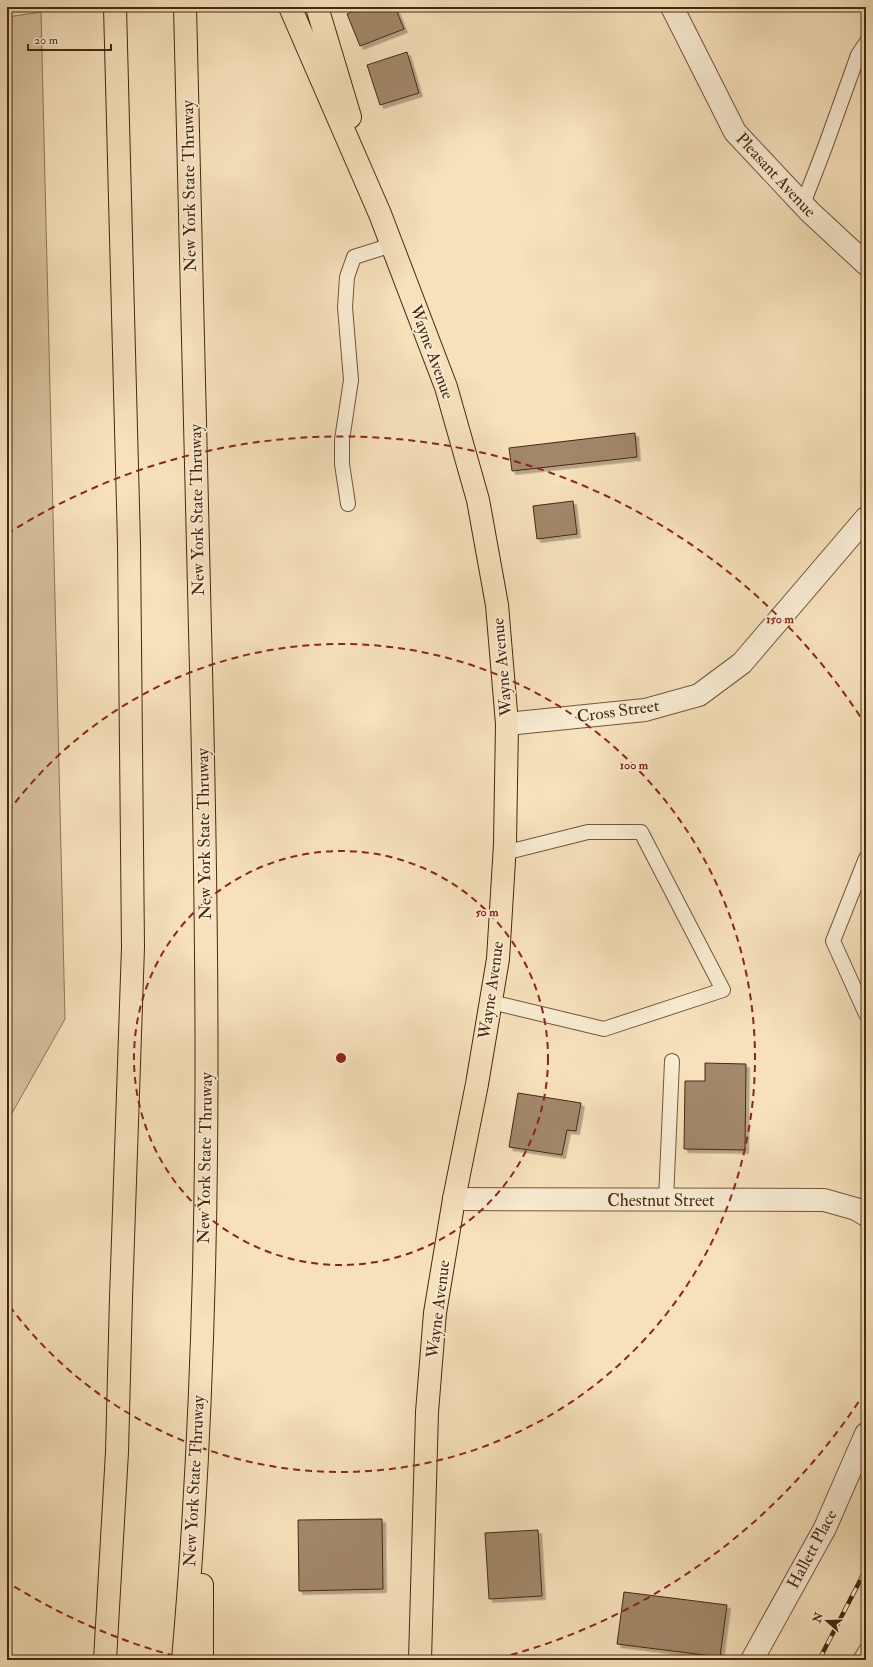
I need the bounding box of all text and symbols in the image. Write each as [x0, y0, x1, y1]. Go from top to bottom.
scale bar [28, 26, 111, 52]
text: 20 m [34, 33, 59, 48]
street label: New York State Thruway [177, 99, 202, 272]
street label: Pleasant Avenue [731, 128, 821, 222]
street label: Wayne Avenue [404, 301, 459, 402]
street label: New York State Thruway [185, 423, 210, 596]
text: 150 m [766, 612, 794, 627]
street label: Wayne Avenue [487, 617, 518, 718]
street label: Cross Street [575, 695, 661, 727]
street label: New York State Thruway [192, 747, 217, 920]
text: 100 m [620, 758, 649, 773]
text: 50 m [475, 905, 499, 920]
street label: Wayne Avenue [474, 940, 509, 1042]
centre of rings [334, 1051, 348, 1065]
street label: New York State Thruway [193, 1071, 218, 1244]
street label: Chestnut Street [607, 1190, 715, 1211]
street label: Wayne Avenue [421, 1259, 455, 1360]
street label: New York State Thruway [179, 1394, 210, 1567]
street label: Hallett Place [782, 1506, 842, 1592]
north arrow [807, 1601, 847, 1641]
text: N [810, 1610, 826, 1626]

